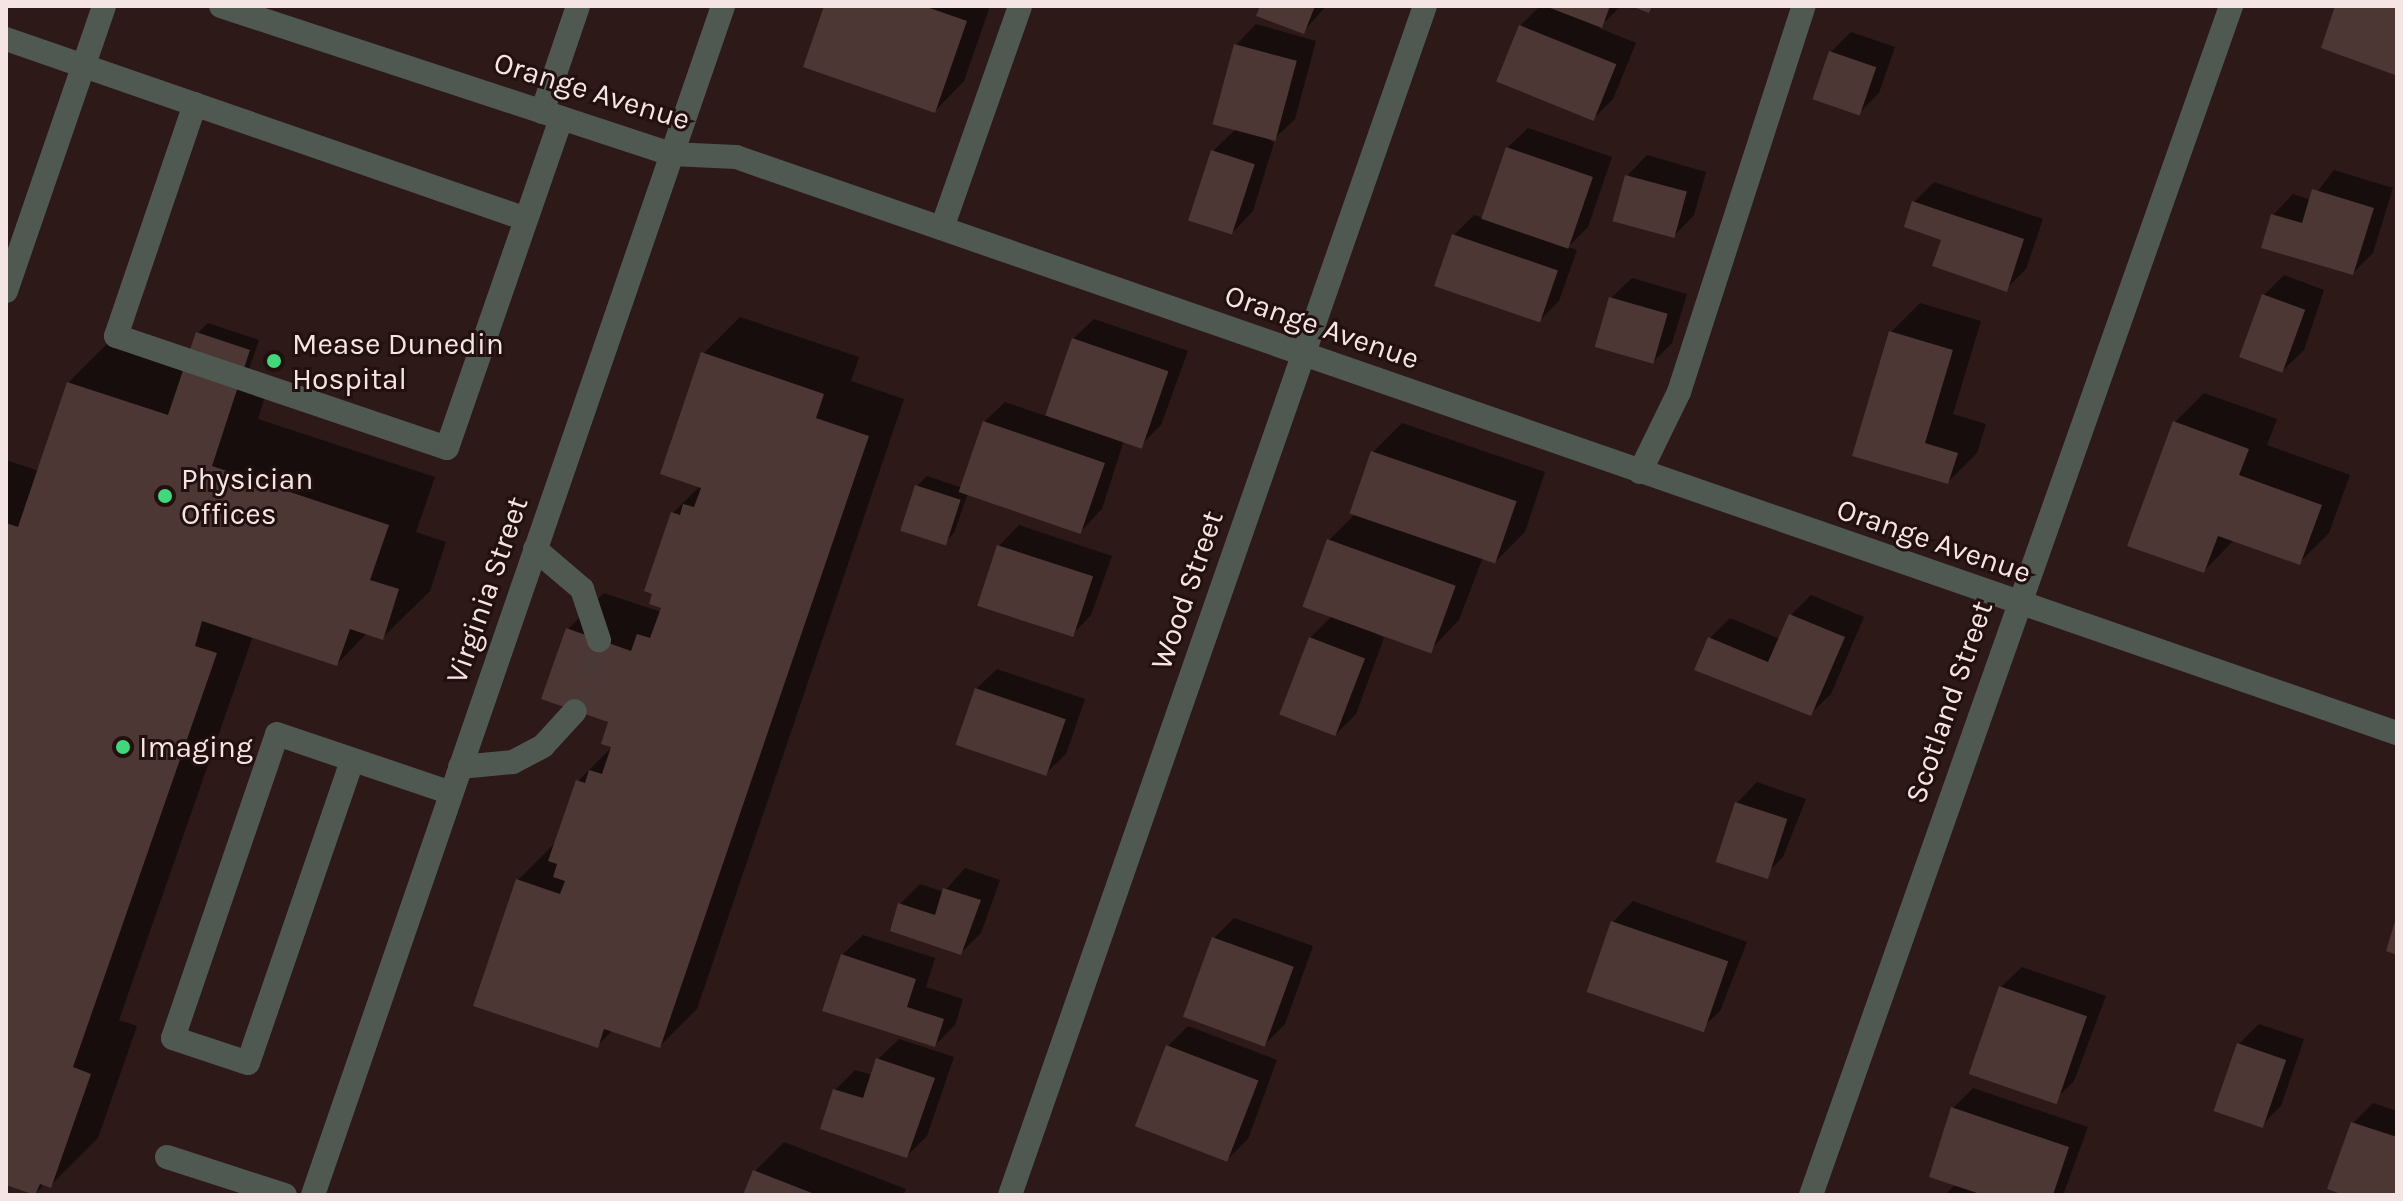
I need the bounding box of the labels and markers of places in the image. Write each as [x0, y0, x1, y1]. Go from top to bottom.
place label: Mease Dunedin Hospital [292, 326, 504, 396]
marker: Mease Dunedin Hospital [263, 350, 285, 372]
place label: Physician Offices [181, 461, 313, 532]
marker: Physician Offices [156, 487, 174, 505]
place label: Imaging [139, 729, 253, 765]
marker: Imaging [114, 738, 132, 756]

